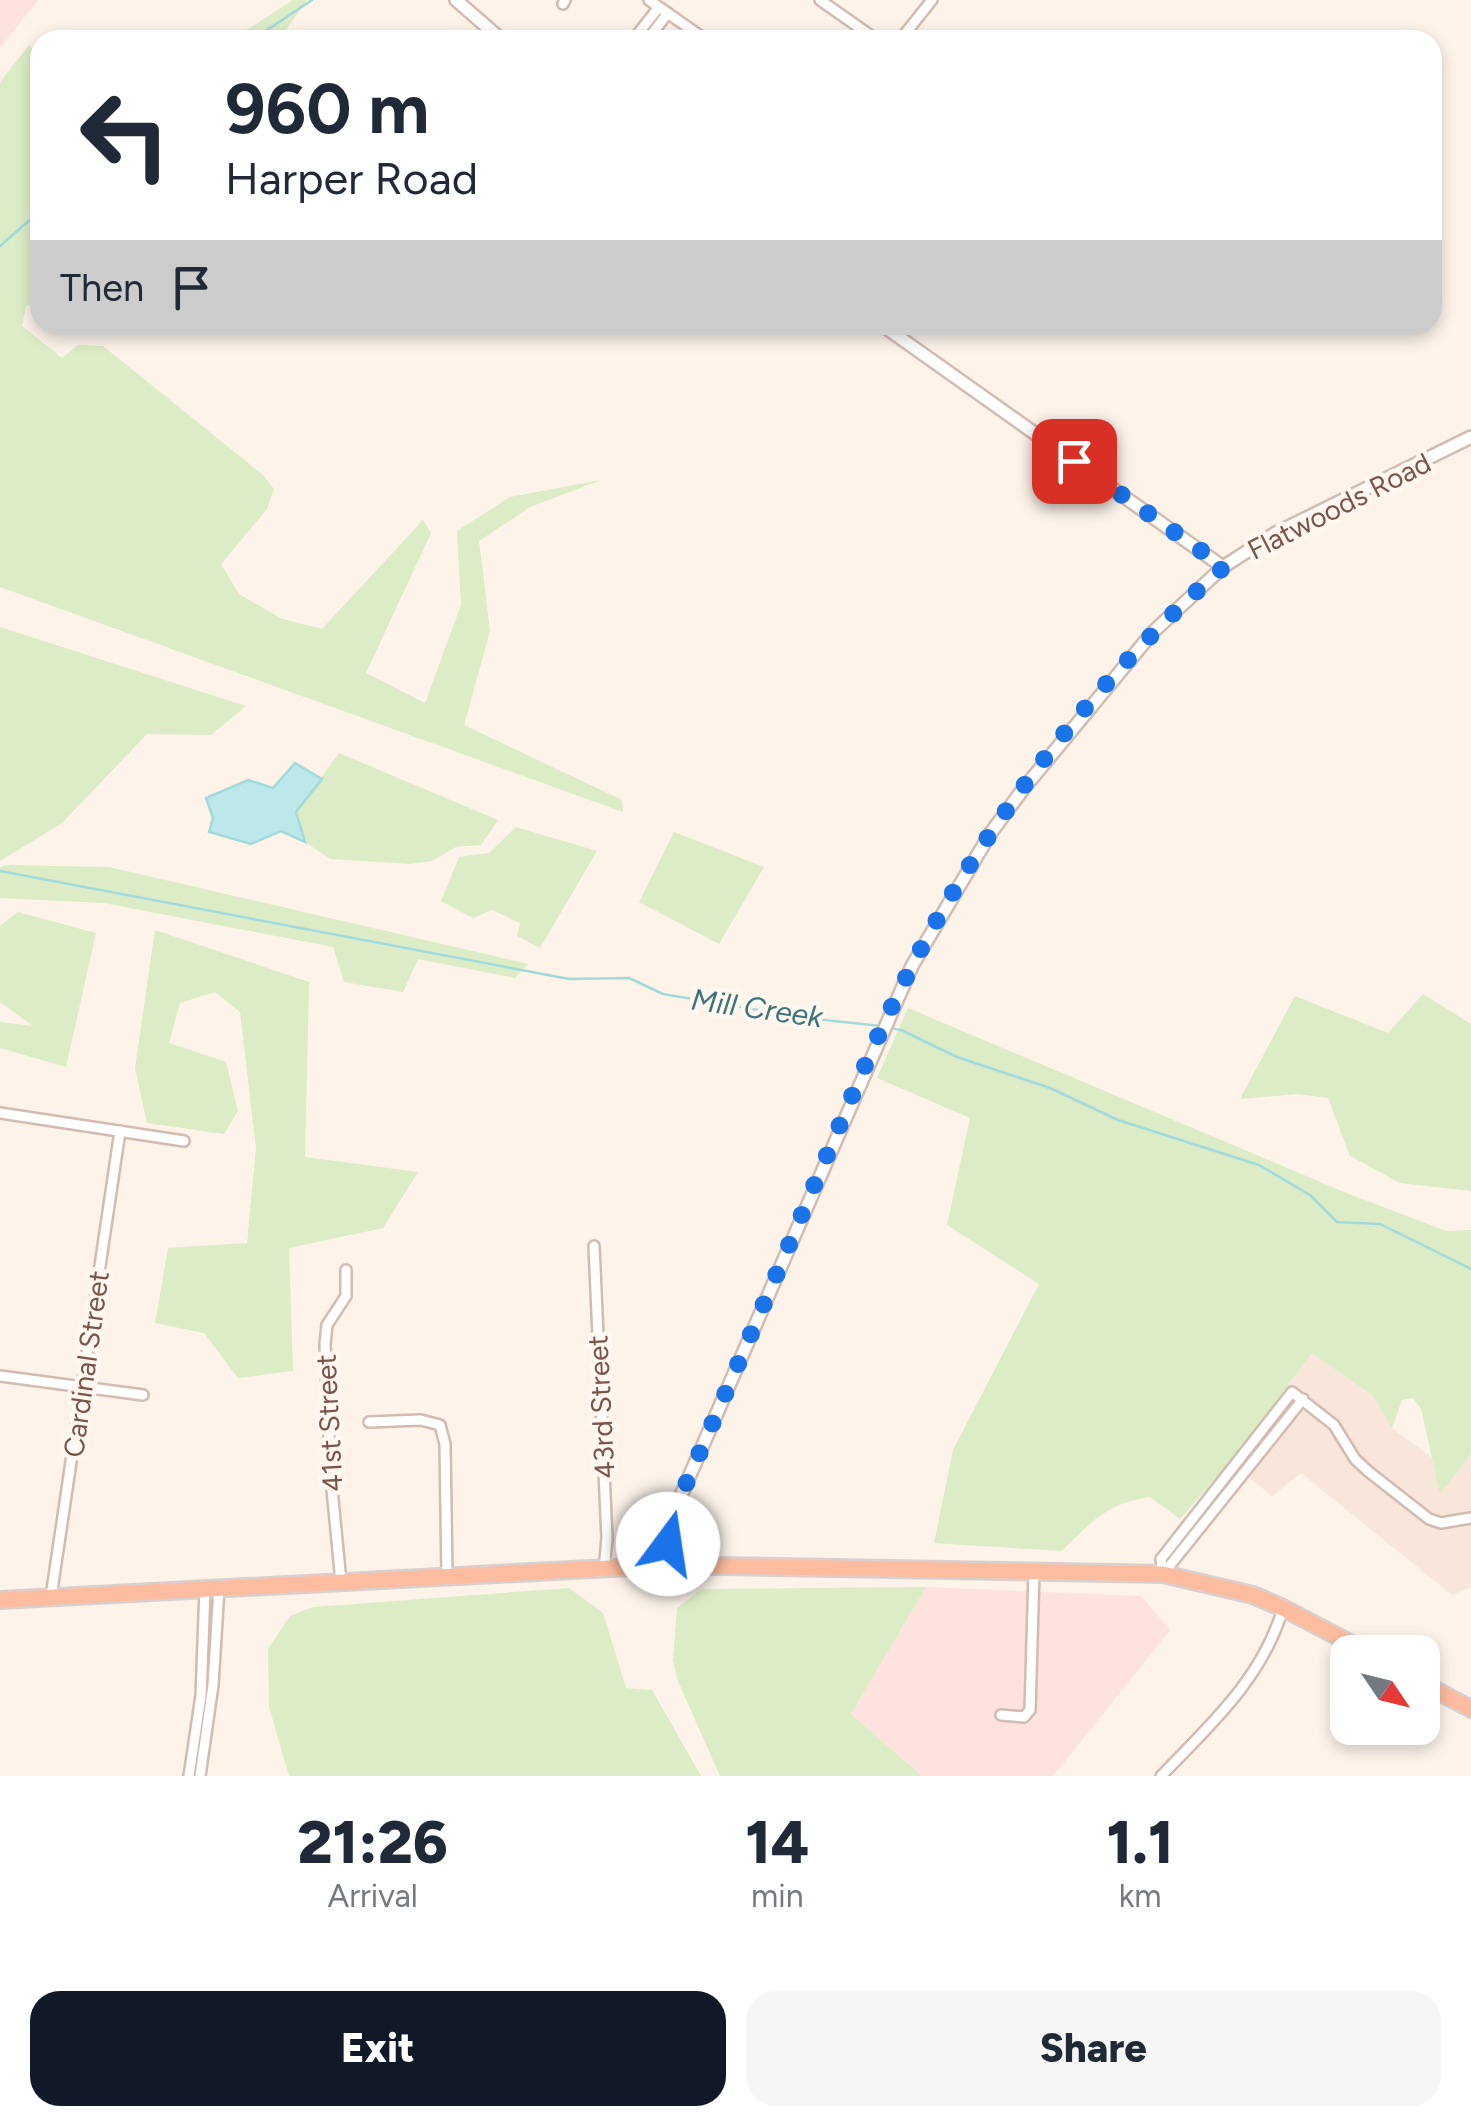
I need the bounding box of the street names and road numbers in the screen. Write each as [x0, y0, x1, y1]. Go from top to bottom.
street label: Flatwoods Road [1242, 445, 1436, 567]
street label: Cardinal Street [56, 1268, 116, 1460]
street label: 43rd Street [580, 1334, 622, 1480]
street label: 41st Street [308, 1353, 350, 1493]

